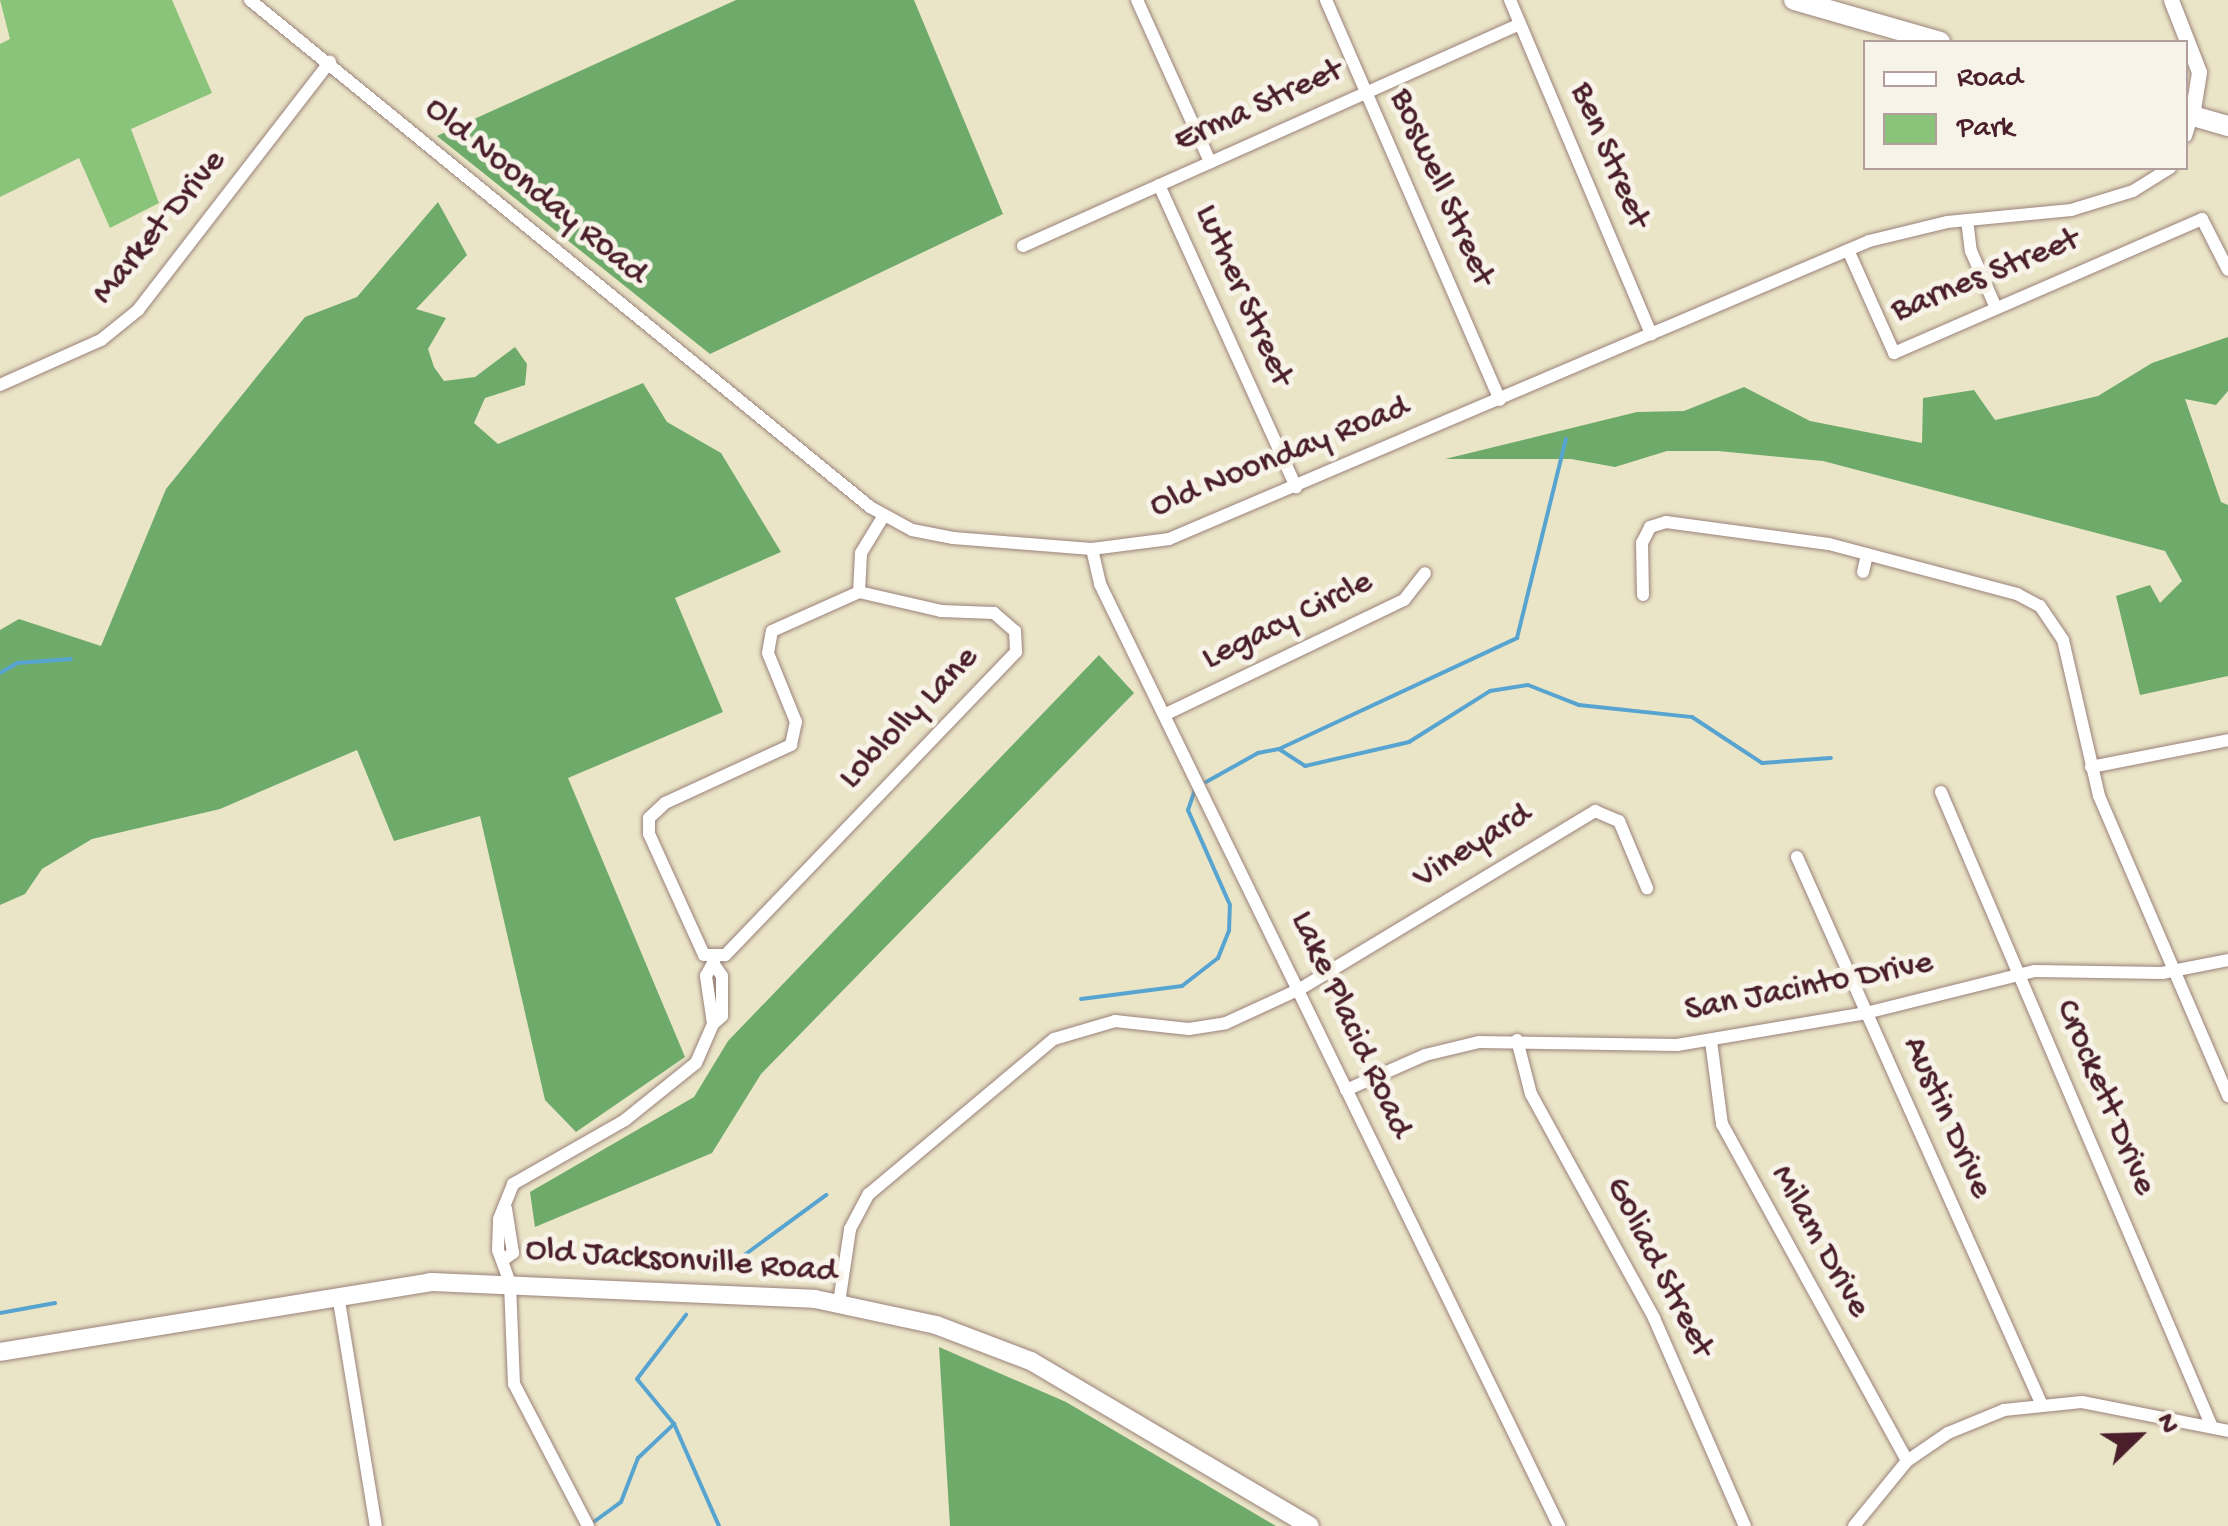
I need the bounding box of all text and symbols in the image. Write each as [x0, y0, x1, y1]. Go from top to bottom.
legend [1863, 40, 2188, 170]
street label: Erma Street [1168, 51, 1350, 163]
text: Road [1957, 62, 2023, 97]
street label: Ben Street [1559, 77, 1657, 235]
street label: Boswell Street [1378, 83, 1502, 293]
street label: Old Noonday Road [415, 89, 655, 295]
text: Park [1957, 112, 2014, 147]
street label: Market Drive [83, 142, 237, 314]
street label: Luther Street [1183, 199, 1301, 393]
street label: Barnes Street [1886, 220, 2086, 334]
street label: Old Noonday Road [1145, 387, 1415, 529]
street label: Legacy Circle [1196, 563, 1380, 681]
street label: Loblolly Lane [831, 639, 989, 799]
street label: Vineyard [1406, 794, 1540, 900]
street label: Lake Placid Road [1279, 905, 1421, 1145]
street label: San Jacinto Drive [1681, 943, 1937, 1033]
street label: Crockett Drive [2044, 994, 2164, 1202]
street label: Austin Drive [1892, 1030, 2000, 1206]
street label: Milam Drive [1760, 1158, 1878, 1326]
street label: Goliad Street [1595, 1171, 1721, 1365]
street label: Old Jacksonville Road [524, 1230, 838, 1294]
north arrow [2088, 1386, 2188, 1486]
text: N [2147, 1409, 2185, 1439]

